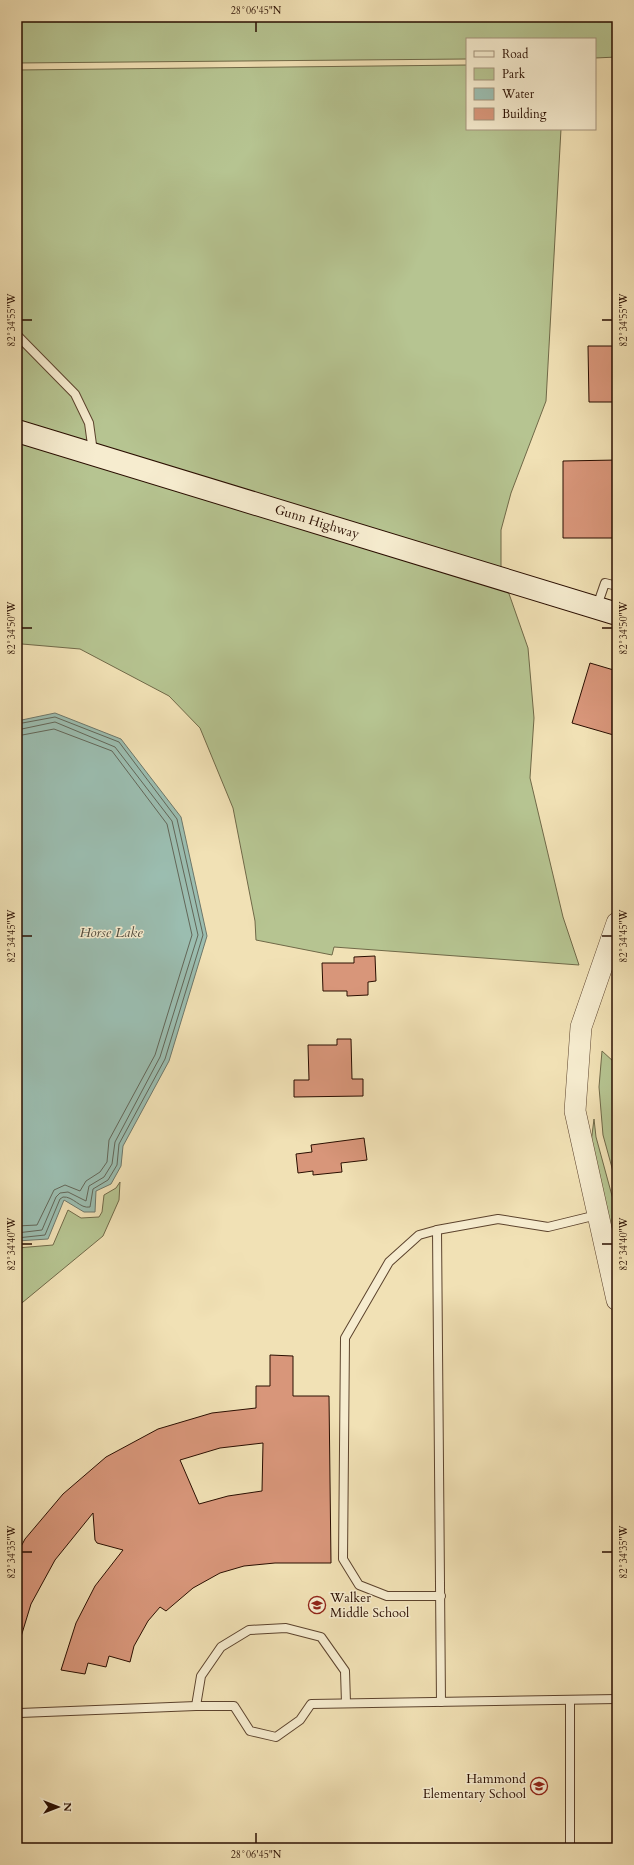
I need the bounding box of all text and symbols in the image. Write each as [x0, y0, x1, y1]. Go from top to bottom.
text: 28°06'45"N [231, 4, 282, 18]
legend [466, 38, 596, 130]
text: Road [502, 46, 529, 62]
text: Park [502, 66, 526, 82]
text: Water [501, 86, 535, 102]
text: Building [502, 106, 547, 122]
text: 82°34'55"W [5, 292, 19, 347]
text: 82°34'55"W [617, 292, 631, 347]
street label: Gunn Highway [273, 501, 362, 543]
text: 82°34'50"W [5, 600, 19, 655]
text: 82°34'50"W [617, 600, 631, 655]
text: 82°34'45"W [5, 908, 19, 963]
text: 82°34'45"W [617, 908, 631, 963]
water label: Horse Lake [79, 923, 143, 942]
text: 82°34'40"W [5, 1216, 19, 1271]
text: 82°34'40"W [617, 1216, 631, 1271]
text: 82°34'35"W [5, 1524, 19, 1579]
text: 82°34'35"W [617, 1524, 631, 1579]
place label: Walker Middle School [329, 1589, 410, 1622]
school or university icon: Walker Middle School [307, 1595, 327, 1615]
place label: Hammond Elementary School [423, 1770, 527, 1803]
school or university icon: Hammond Elementary School [529, 1776, 549, 1796]
north arrow [38, 1787, 78, 1827]
text: N [60, 1802, 75, 1812]
text: 28°06'45"N [231, 1848, 282, 1862]

